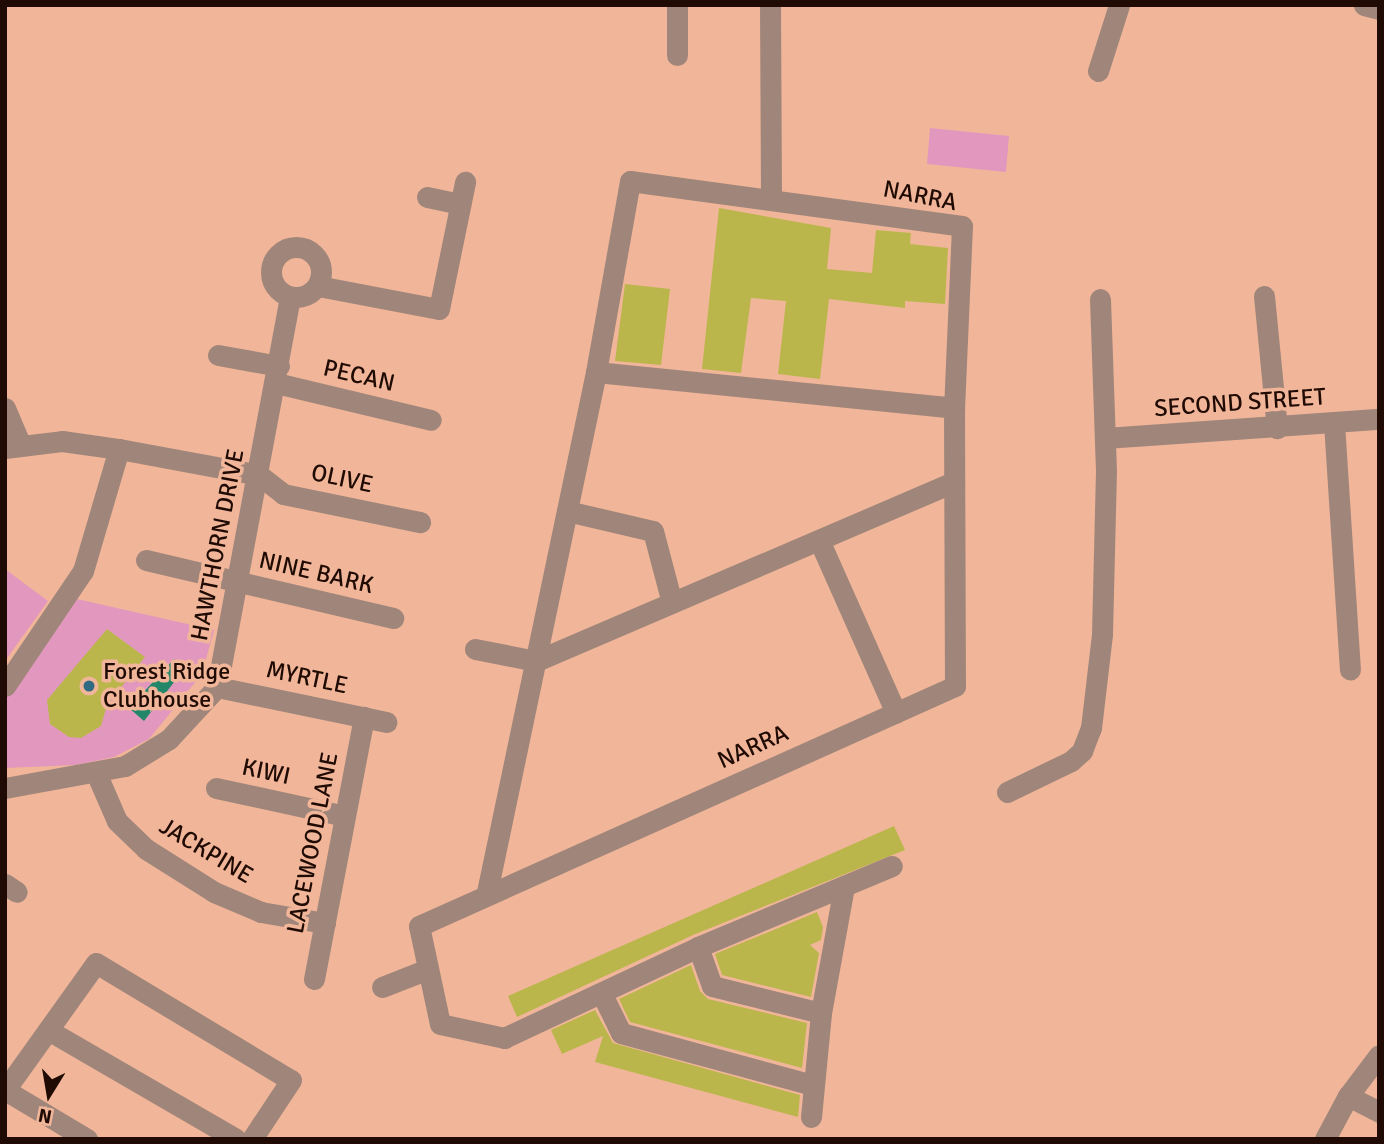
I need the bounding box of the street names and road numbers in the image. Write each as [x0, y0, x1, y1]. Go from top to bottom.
street label: NARRA [881, 175, 959, 217]
street label: PECAN [320, 354, 398, 398]
street label: SECOND STREET [1153, 383, 1327, 423]
street label: HAWTHORN DRIVE [185, 447, 251, 643]
street label: OLIVE [308, 458, 376, 500]
street label: NINE BARK [256, 546, 376, 600]
street label: MYRTLE [264, 655, 350, 701]
street label: NARRA [713, 719, 793, 775]
street label: LACEWOOD LANE [281, 750, 345, 936]
street label: KIWI [239, 753, 293, 791]
street label: JACKPINE [154, 812, 258, 890]

